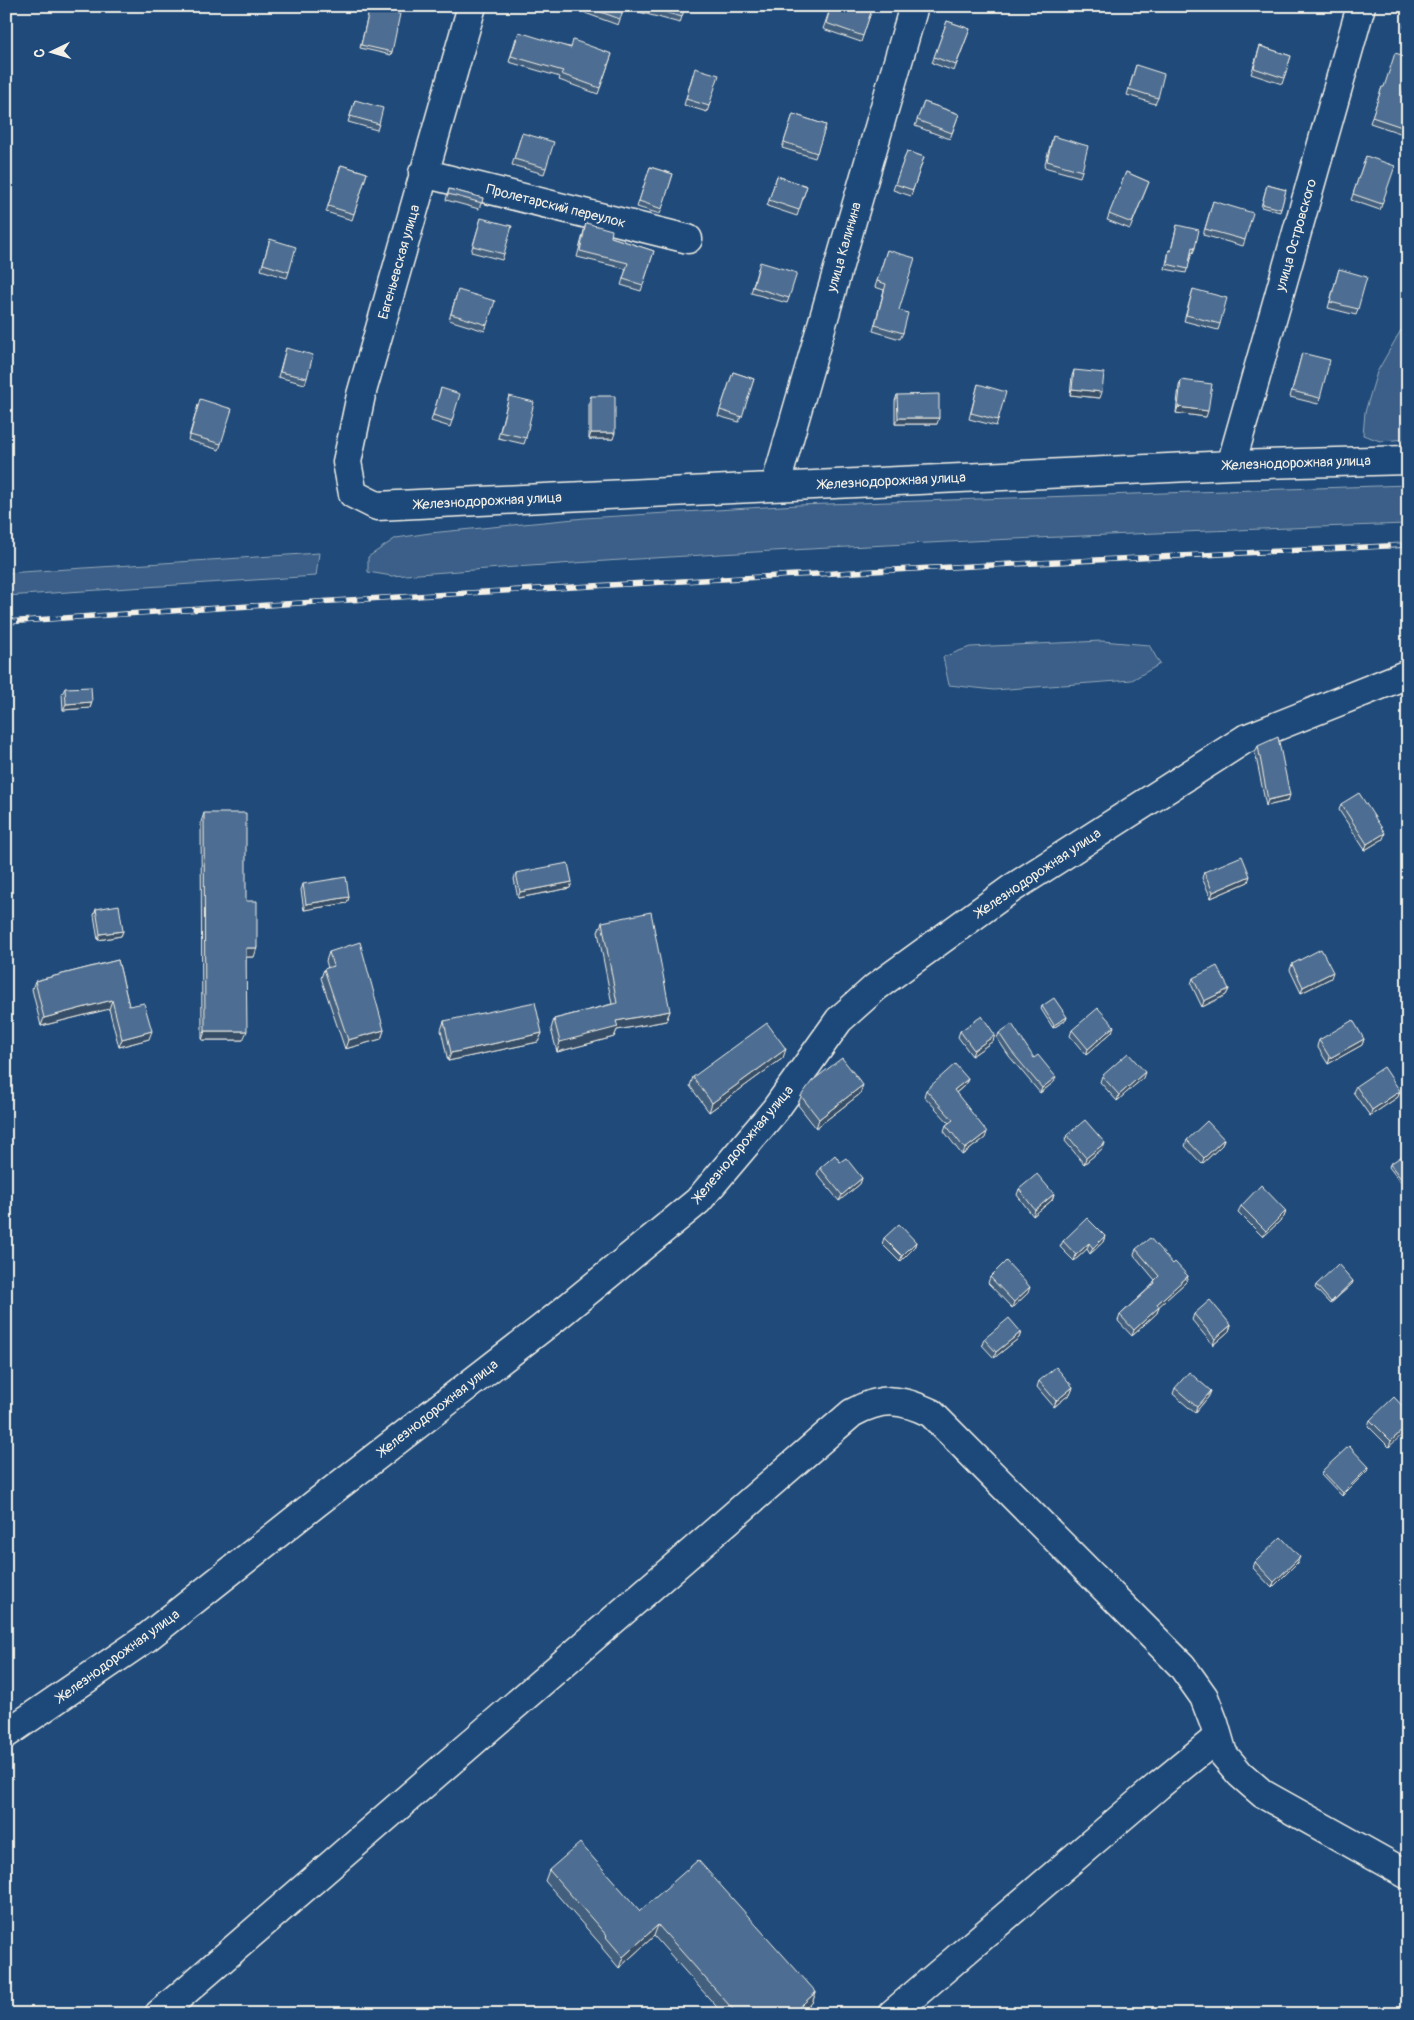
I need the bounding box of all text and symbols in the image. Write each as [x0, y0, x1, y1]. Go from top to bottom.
north arrow [28, 28, 78, 78]
text: С [31, 48, 48, 58]
street label: улица Островского [1272, 177, 1320, 294]
street label: Пролетарский переулок [485, 180, 627, 232]
street label: улица Калинина [823, 200, 865, 295]
street label: Евгеньевская улица [375, 203, 423, 321]
street label: Железнодорожная улица [1221, 452, 1371, 474]
street label: Железнодорожная улица [816, 469, 966, 493]
street label: Железнодорожная улица [412, 489, 562, 513]
street label: Железнодорожная улица [970, 825, 1104, 922]
street label: Железнодорожная улица [688, 1082, 797, 1208]
street label: Железнодорожная улица [373, 1356, 501, 1461]
street label: Железнодорожная улица [52, 1606, 183, 1707]

